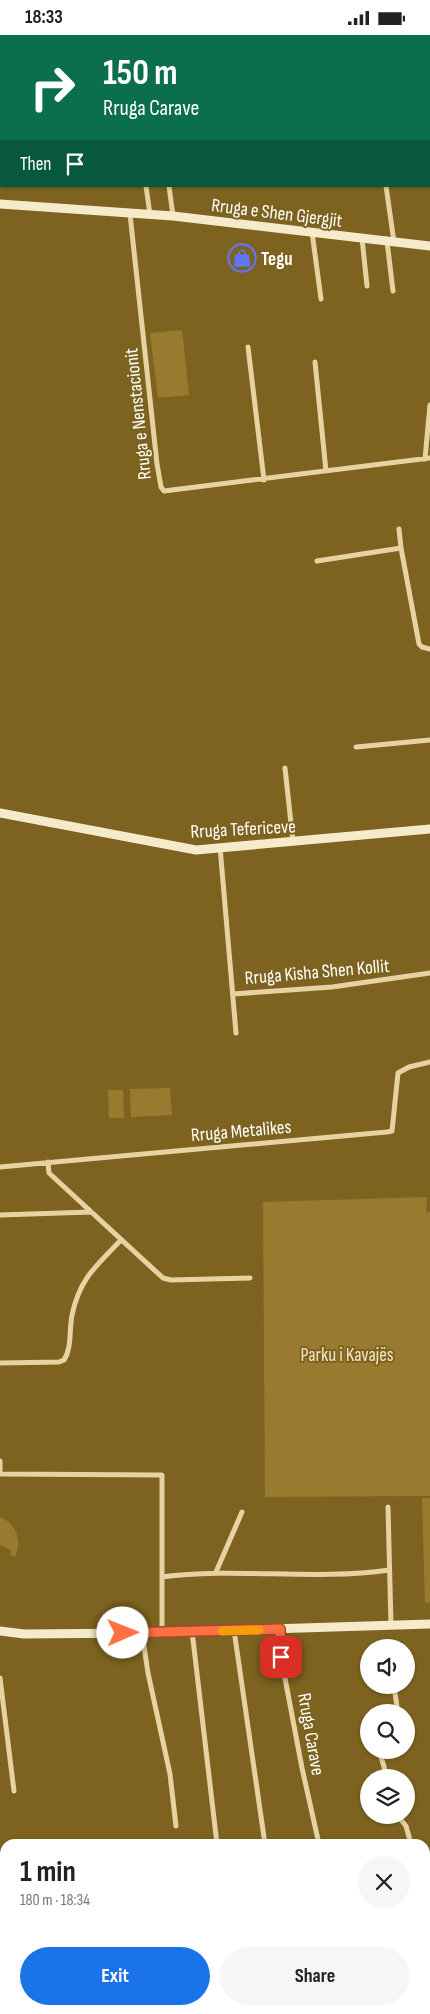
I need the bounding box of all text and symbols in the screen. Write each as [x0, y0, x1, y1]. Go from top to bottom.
text: 18:33 [25, 6, 63, 29]
text: 150 m [103, 52, 177, 95]
icon: right [20, 55, 85, 120]
text: Rruga Carave [103, 95, 199, 122]
icon: arrive [61, 150, 89, 178]
text: Then [20, 153, 51, 176]
street label: Rruga e Shen Gjergjit [210, 194, 344, 233]
shop icon: Tegu [227, 243, 257, 273]
place label: Tegu [261, 248, 293, 271]
street label: Rruga e Nenstacionit [120, 347, 157, 481]
street label: Rruga Tefericeve [190, 815, 296, 844]
street label: Rruga Kisha Shen Kollit [244, 955, 391, 990]
street label: Rruga Metalikes [190, 1116, 292, 1147]
park label: Parku i Kavajës [300, 1344, 394, 1367]
position arrow [96, 1606, 148, 1658]
pin [260, 1636, 302, 1678]
map controls [360, 1639, 415, 1824]
button: sound [360, 1639, 415, 1694]
icon: arrive [267, 1643, 295, 1671]
street label: Rruga Carave [292, 1691, 329, 1777]
button: search [360, 1704, 415, 1759]
button: layers [360, 1769, 415, 1824]
text: 1 min [20, 1854, 76, 1890]
button: close [358, 1856, 410, 1908]
text: 180 m · 18:34 [20, 1891, 90, 1910]
button: Exit [20, 1947, 210, 2005]
button: Share [220, 1947, 410, 2005]

